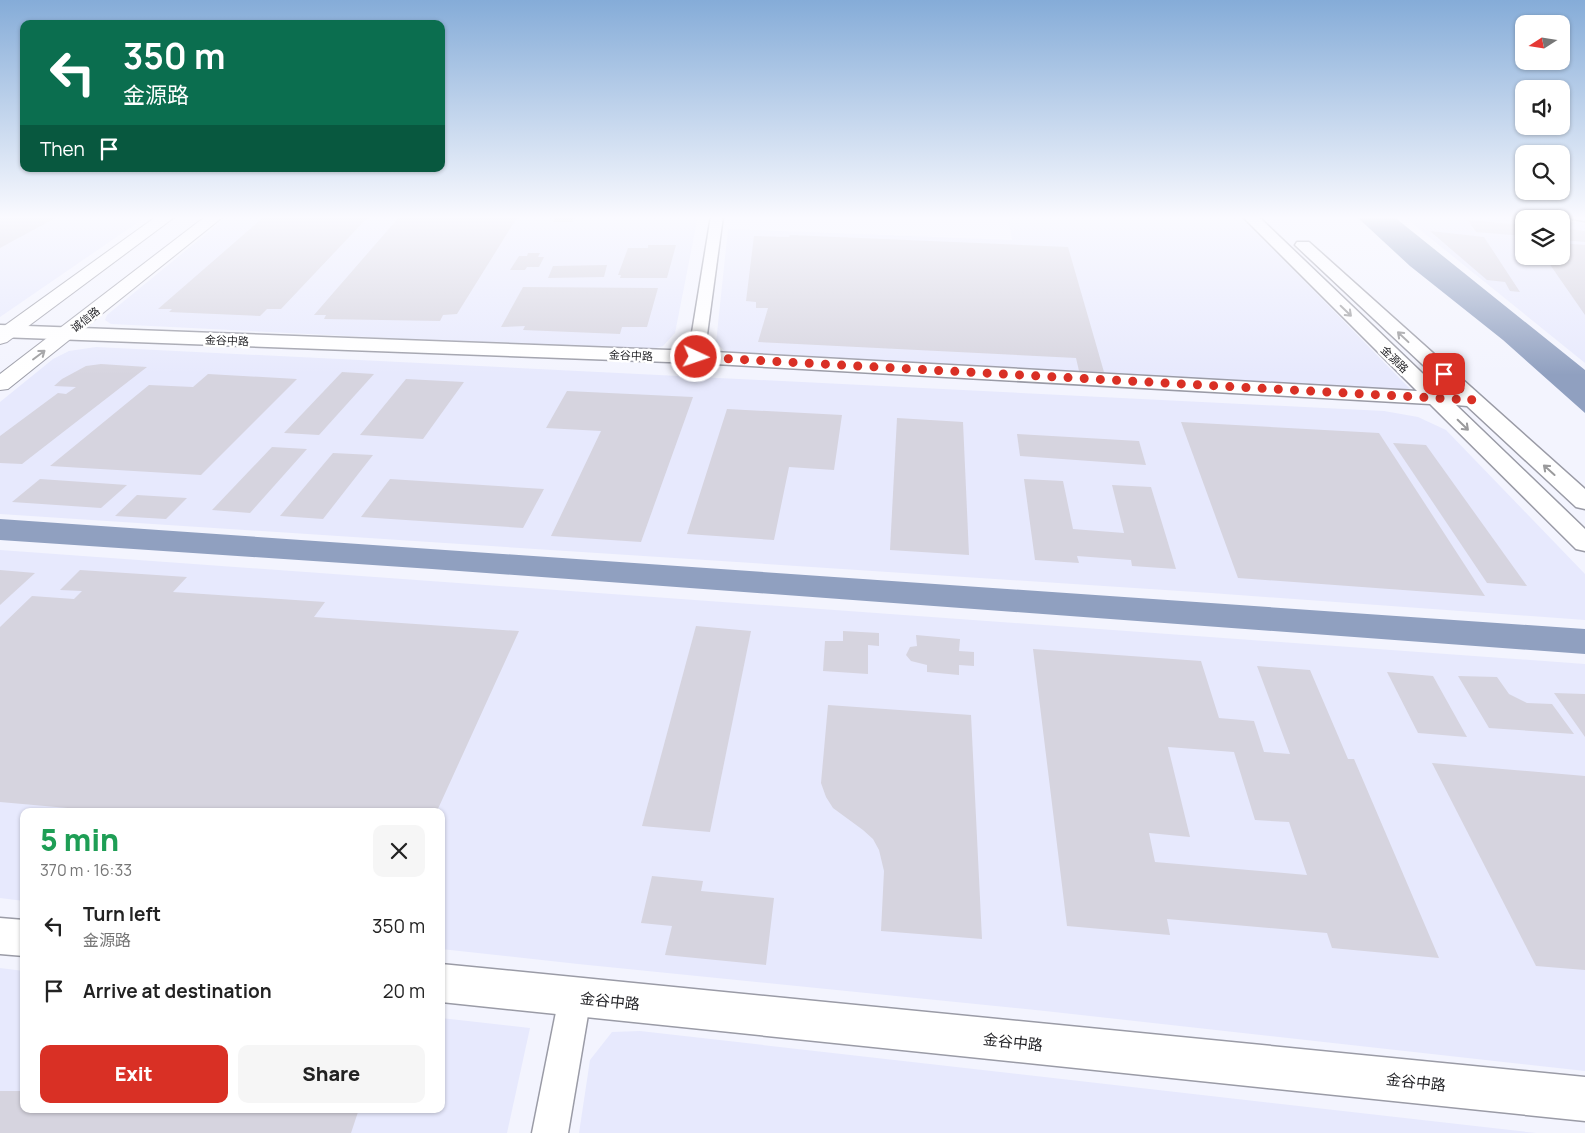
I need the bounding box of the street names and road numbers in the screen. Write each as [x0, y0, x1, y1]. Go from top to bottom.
street label: 诚信路 [67, 303, 103, 335]
street label: 金谷中路 [205, 332, 249, 348]
street label: 金源路 [1378, 342, 1412, 376]
street label: 金谷中路 [609, 347, 653, 363]
street label: 金谷中路 [579, 987, 641, 1015]
street label: 金谷中路 [982, 1028, 1044, 1056]
street label: 金谷中路 [1385, 1068, 1447, 1096]

